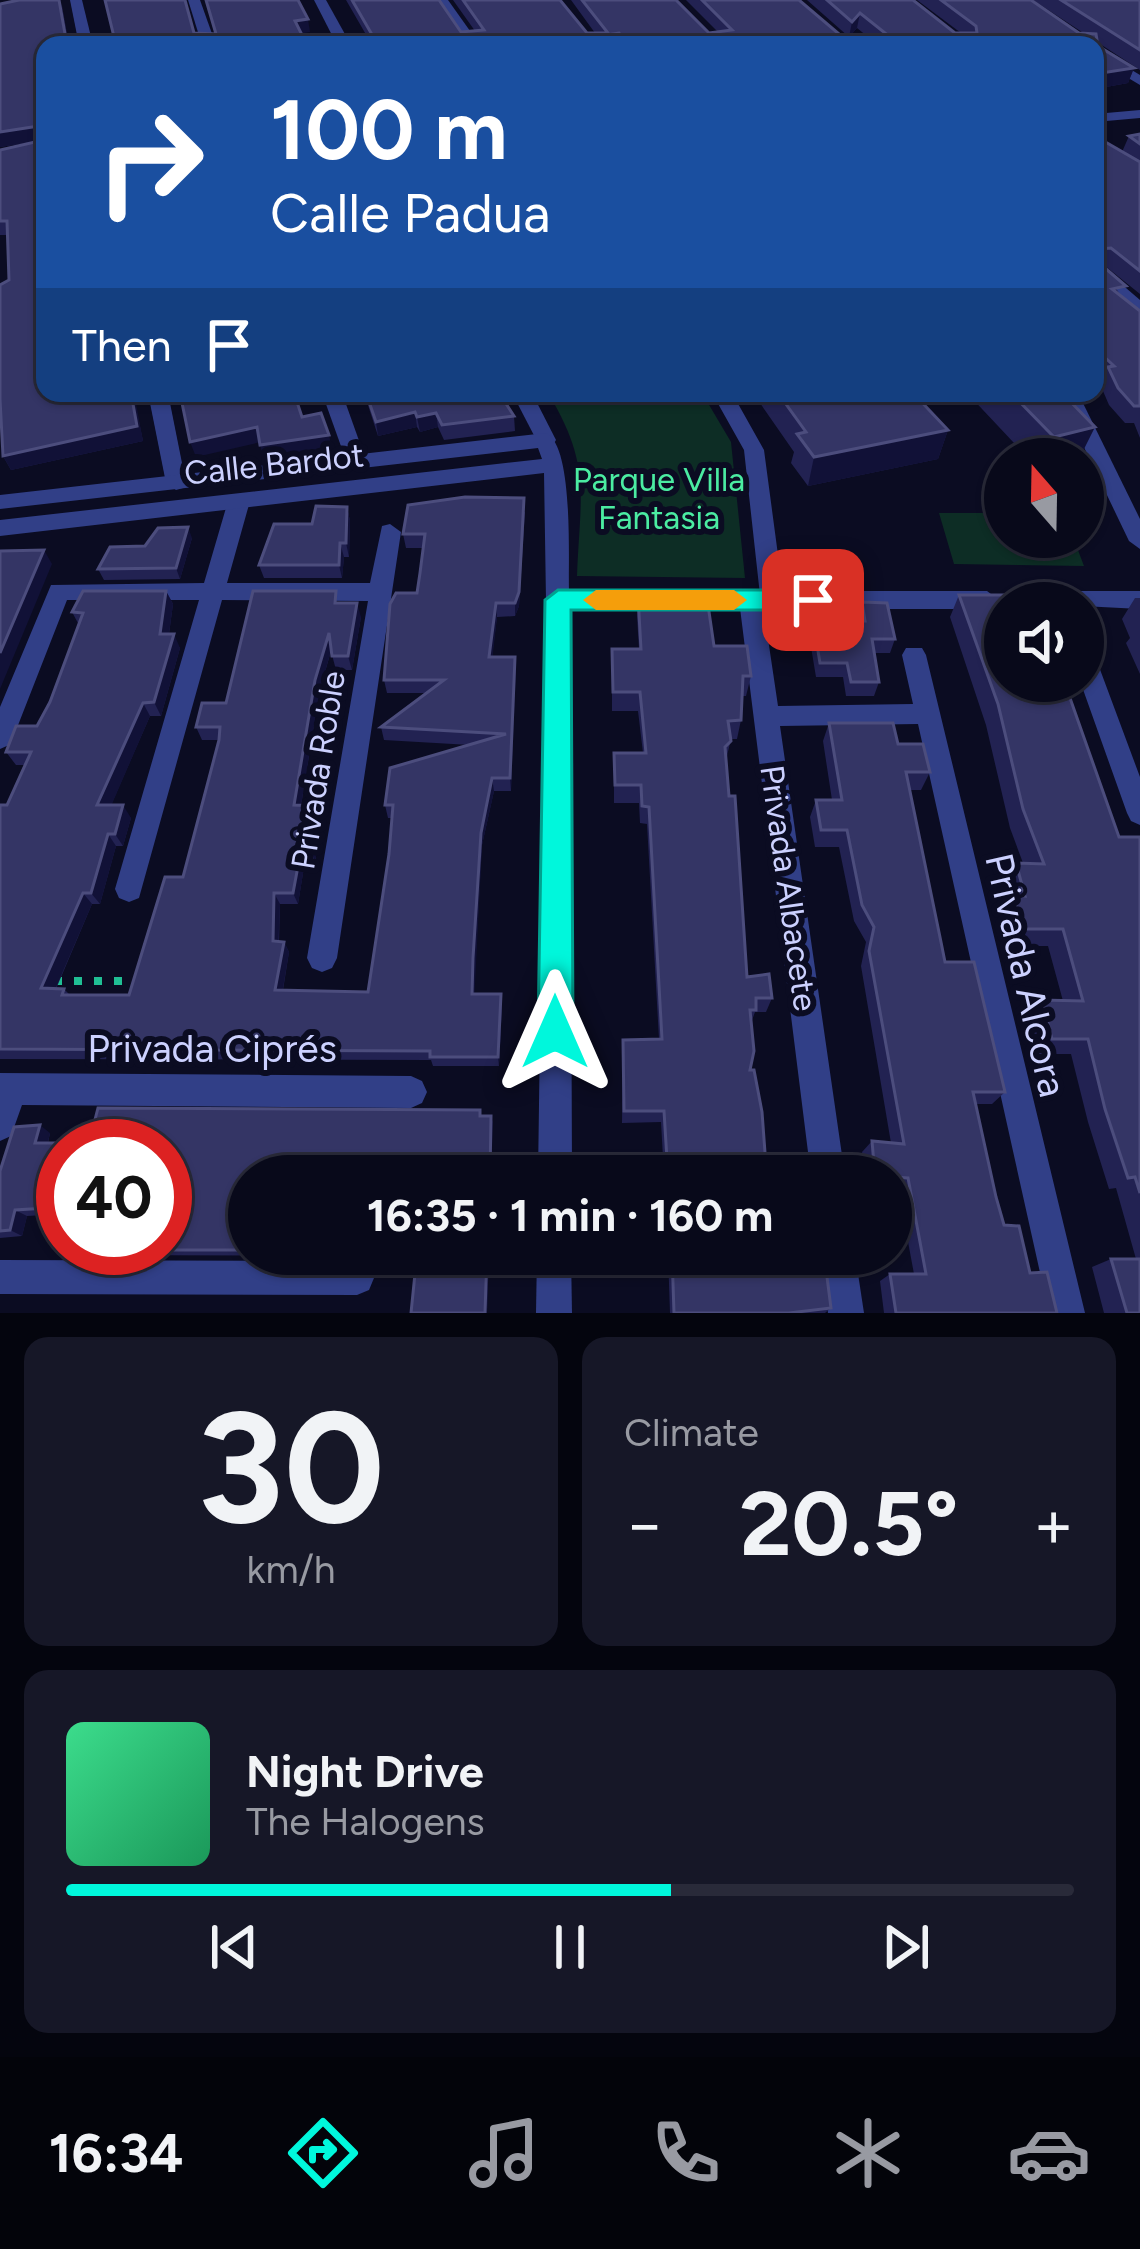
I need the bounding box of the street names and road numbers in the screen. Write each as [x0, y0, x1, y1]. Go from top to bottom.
street label: Calle Bardot [182, 435, 366, 493]
street label: Privada Roble [283, 668, 353, 872]
street label: Privada Albacete [752, 763, 826, 1013]
street label: Privada Alcora [975, 849, 1077, 1101]
street label: Privada Ciprés [87, 1025, 337, 1072]

